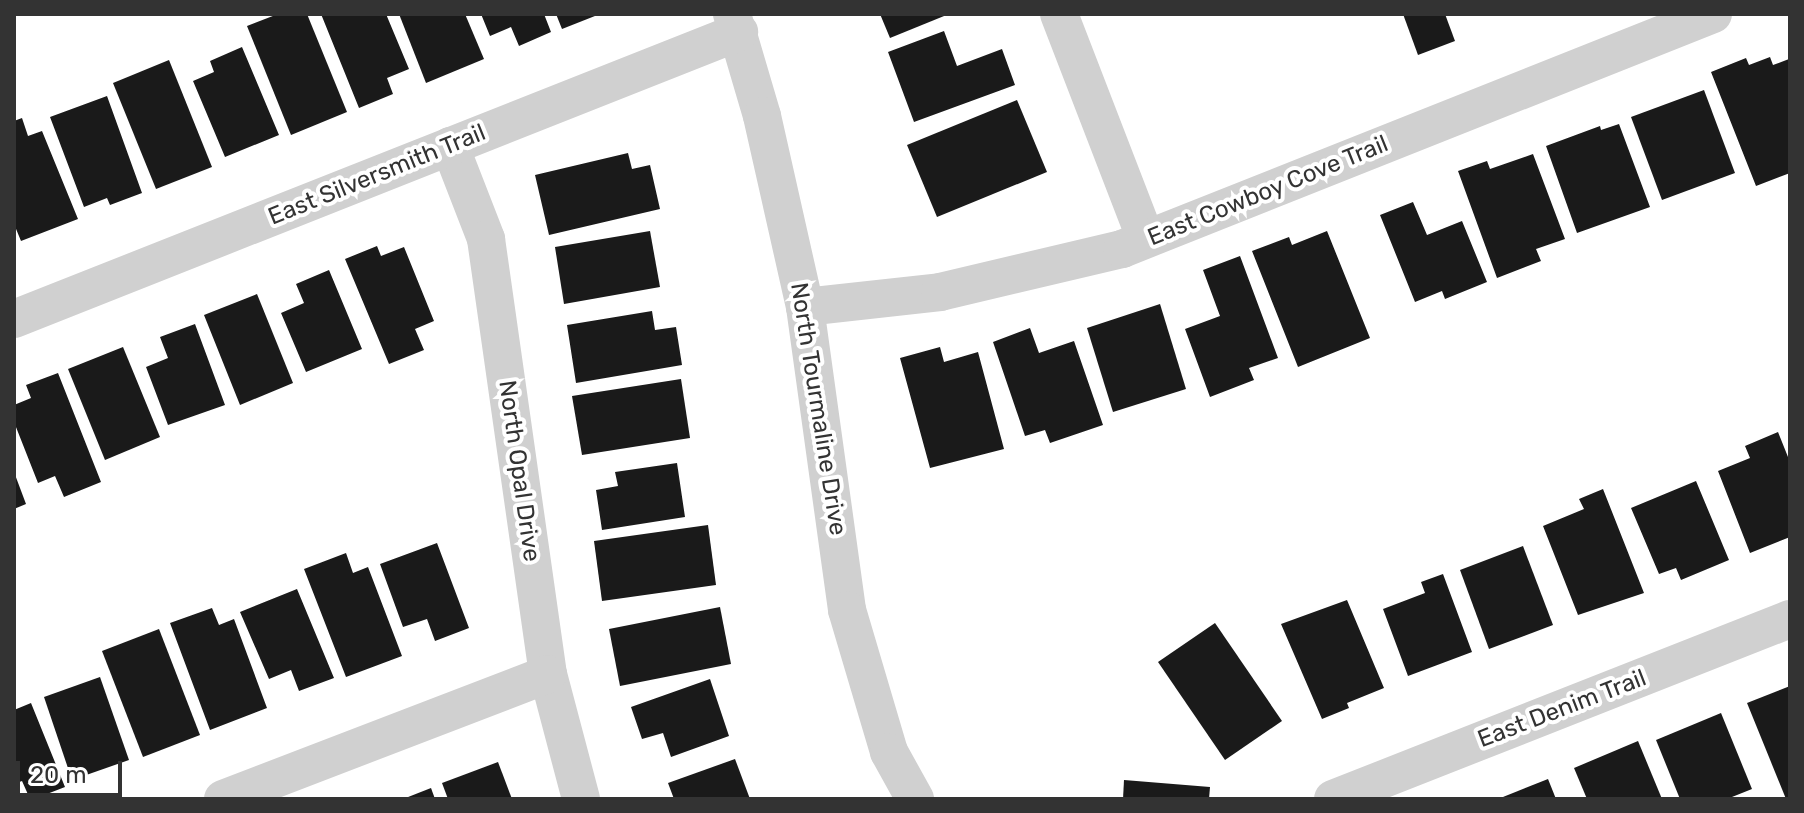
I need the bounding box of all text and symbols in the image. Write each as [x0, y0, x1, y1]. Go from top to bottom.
street label: East Silversmith Trail [264, 118, 490, 232]
street label: East Cowboy Cove Trail [1143, 129, 1393, 253]
street label: North Tourmaline Drive [784, 280, 852, 538]
street label: North Opal Drive [492, 379, 546, 563]
street label: East Denim Trail [1473, 664, 1651, 754]
scale bar [20, 745, 126, 795]
text: 20 m [30, 761, 87, 789]

